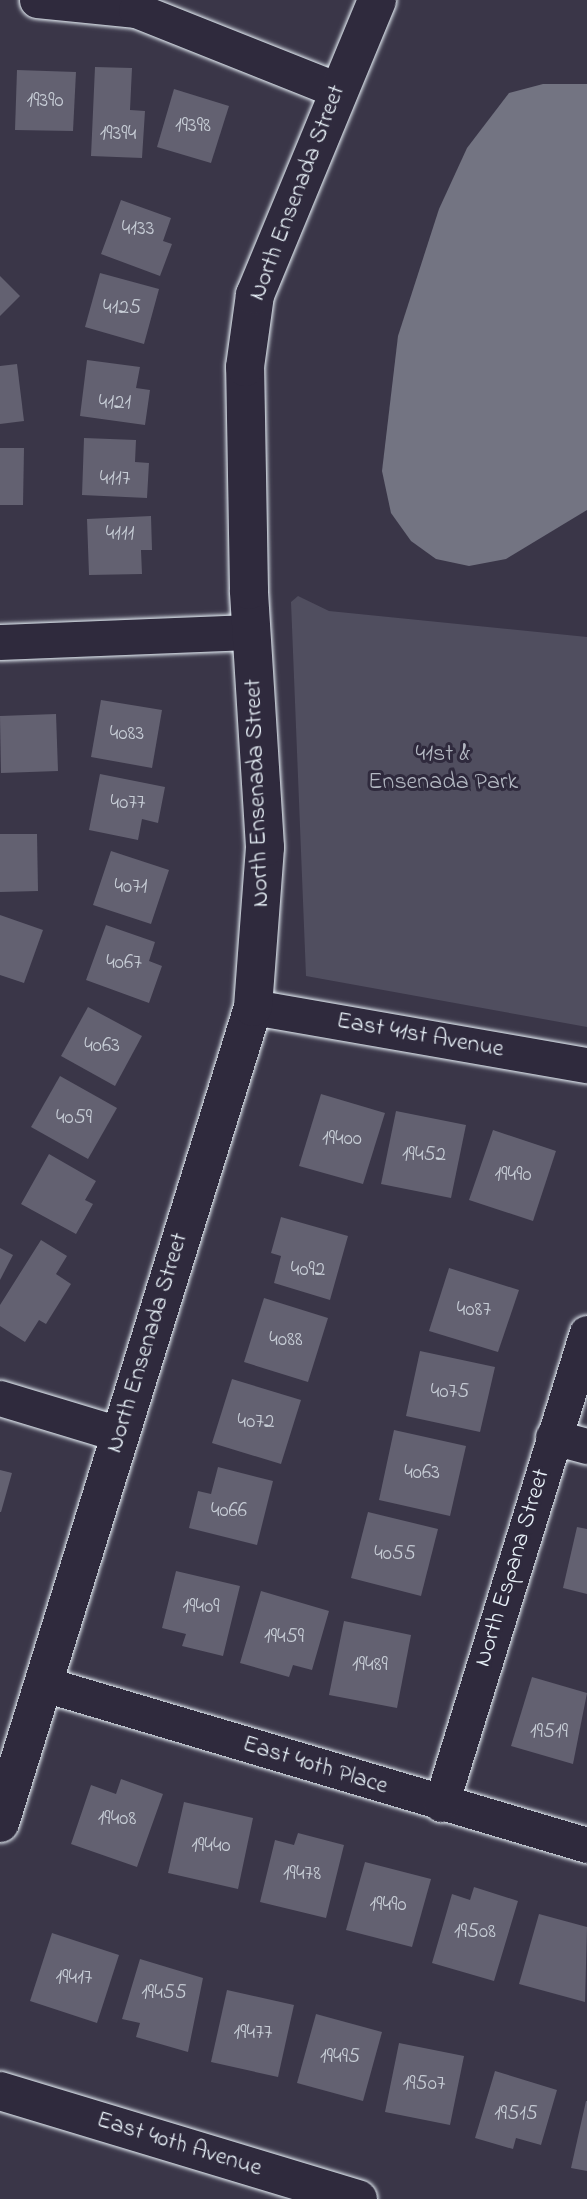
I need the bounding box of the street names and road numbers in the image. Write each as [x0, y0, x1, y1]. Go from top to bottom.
street label: North Ensenada Street [244, 81, 352, 305]
street label: North Ensenada Street [240, 678, 276, 908]
street label: East 41st Avenue [334, 1007, 506, 1065]
street label: North Ensenada Street [101, 1229, 195, 1457]
street label: North Espana Street [469, 1465, 557, 1671]
street label: East 40th Place [239, 1730, 391, 1802]
street label: East 40th Avenue [93, 2106, 265, 2184]

